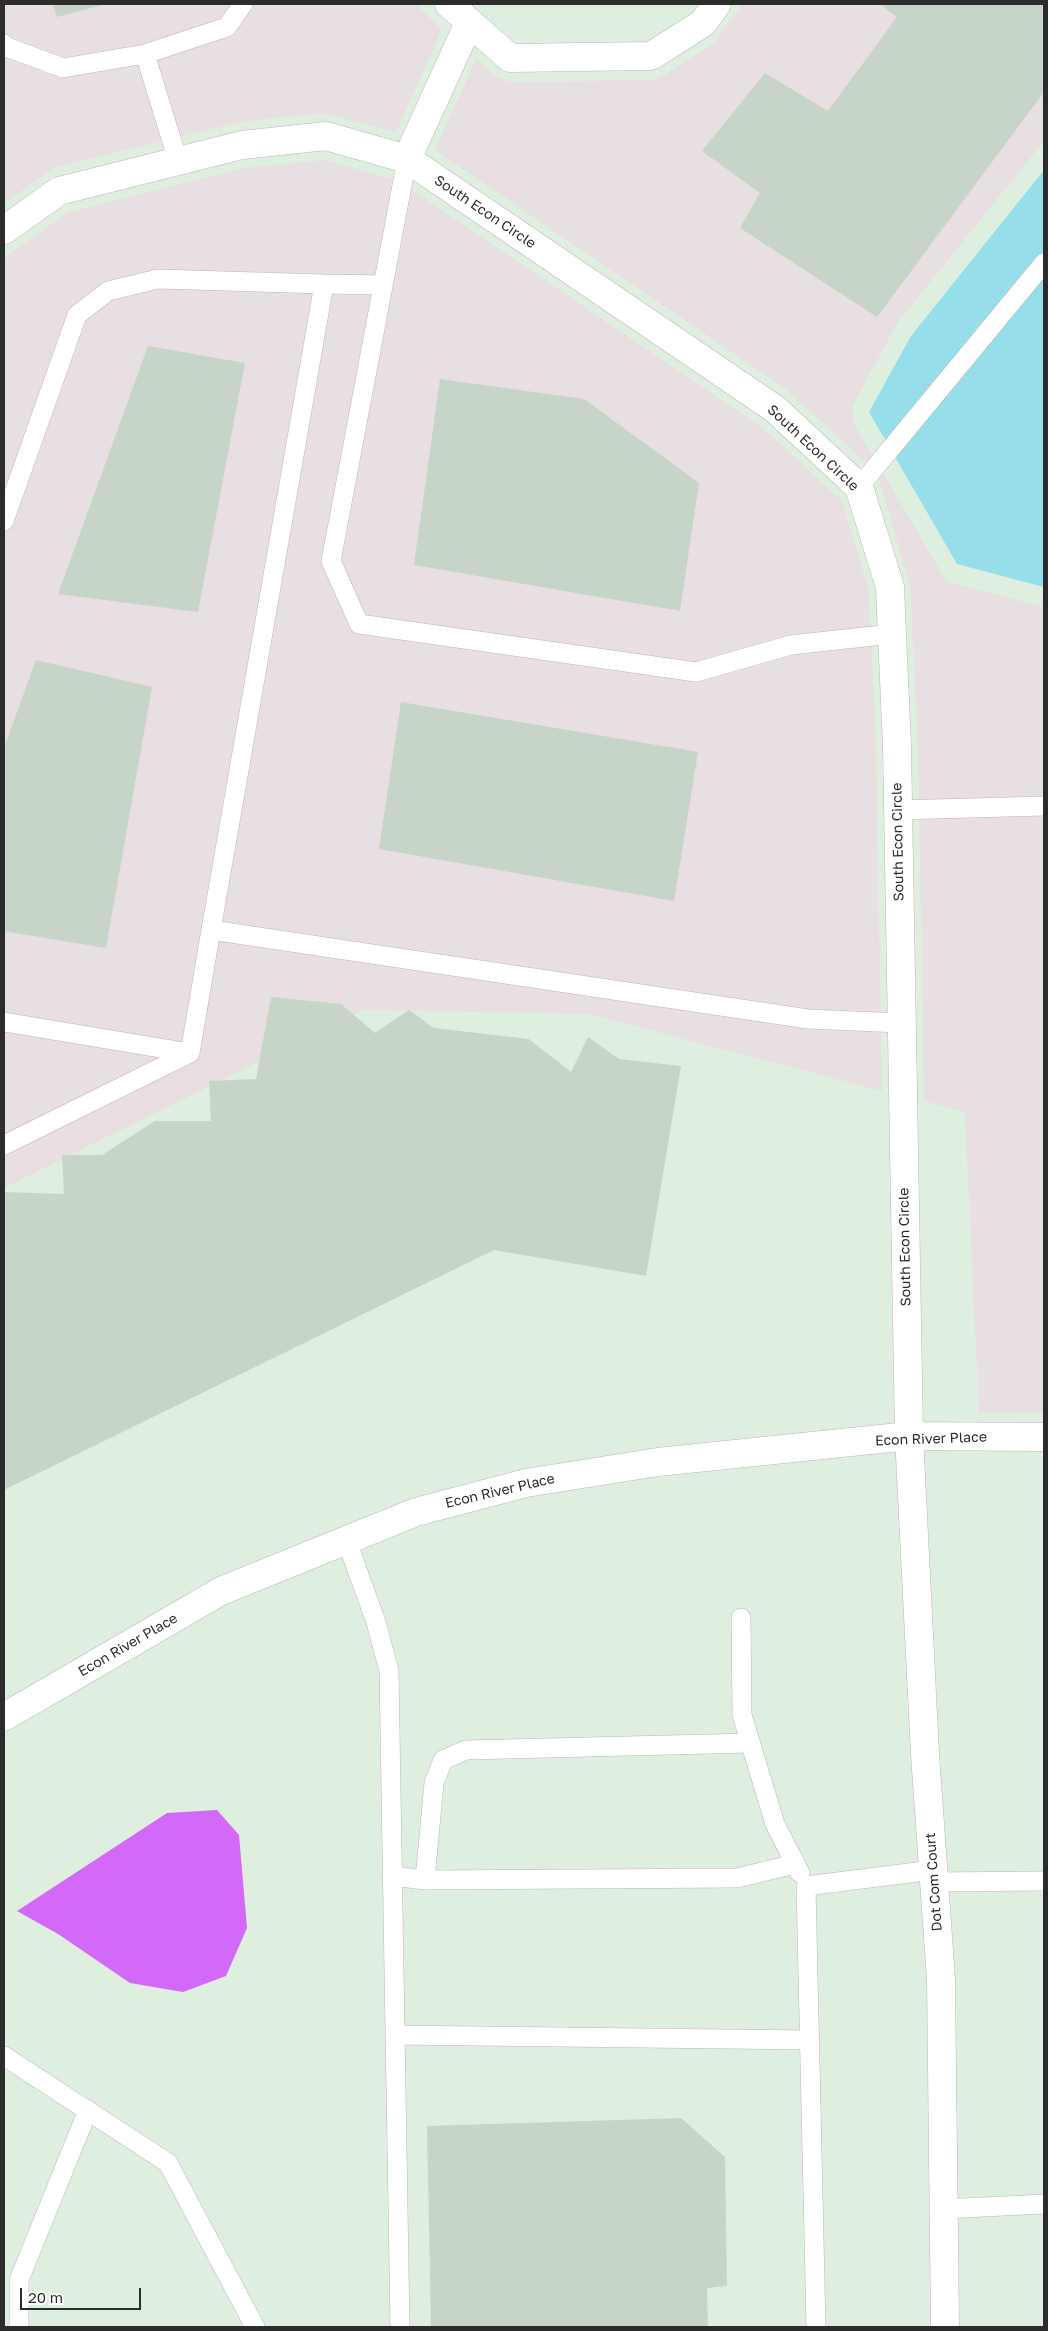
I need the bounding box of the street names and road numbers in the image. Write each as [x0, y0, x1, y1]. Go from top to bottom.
street label: South Econ Circle [431, 172, 539, 252]
street label: South Econ Circle [764, 401, 862, 495]
street label: South Econ Circle [889, 782, 907, 902]
street label: South Econ Circle [896, 1187, 914, 1307]
street label: Econ River Place [875, 1429, 987, 1449]
street label: Econ River Place [444, 1470, 556, 1512]
street label: Econ River Place [75, 1610, 181, 1680]
street label: Dot Com Court [922, 1832, 946, 1932]

